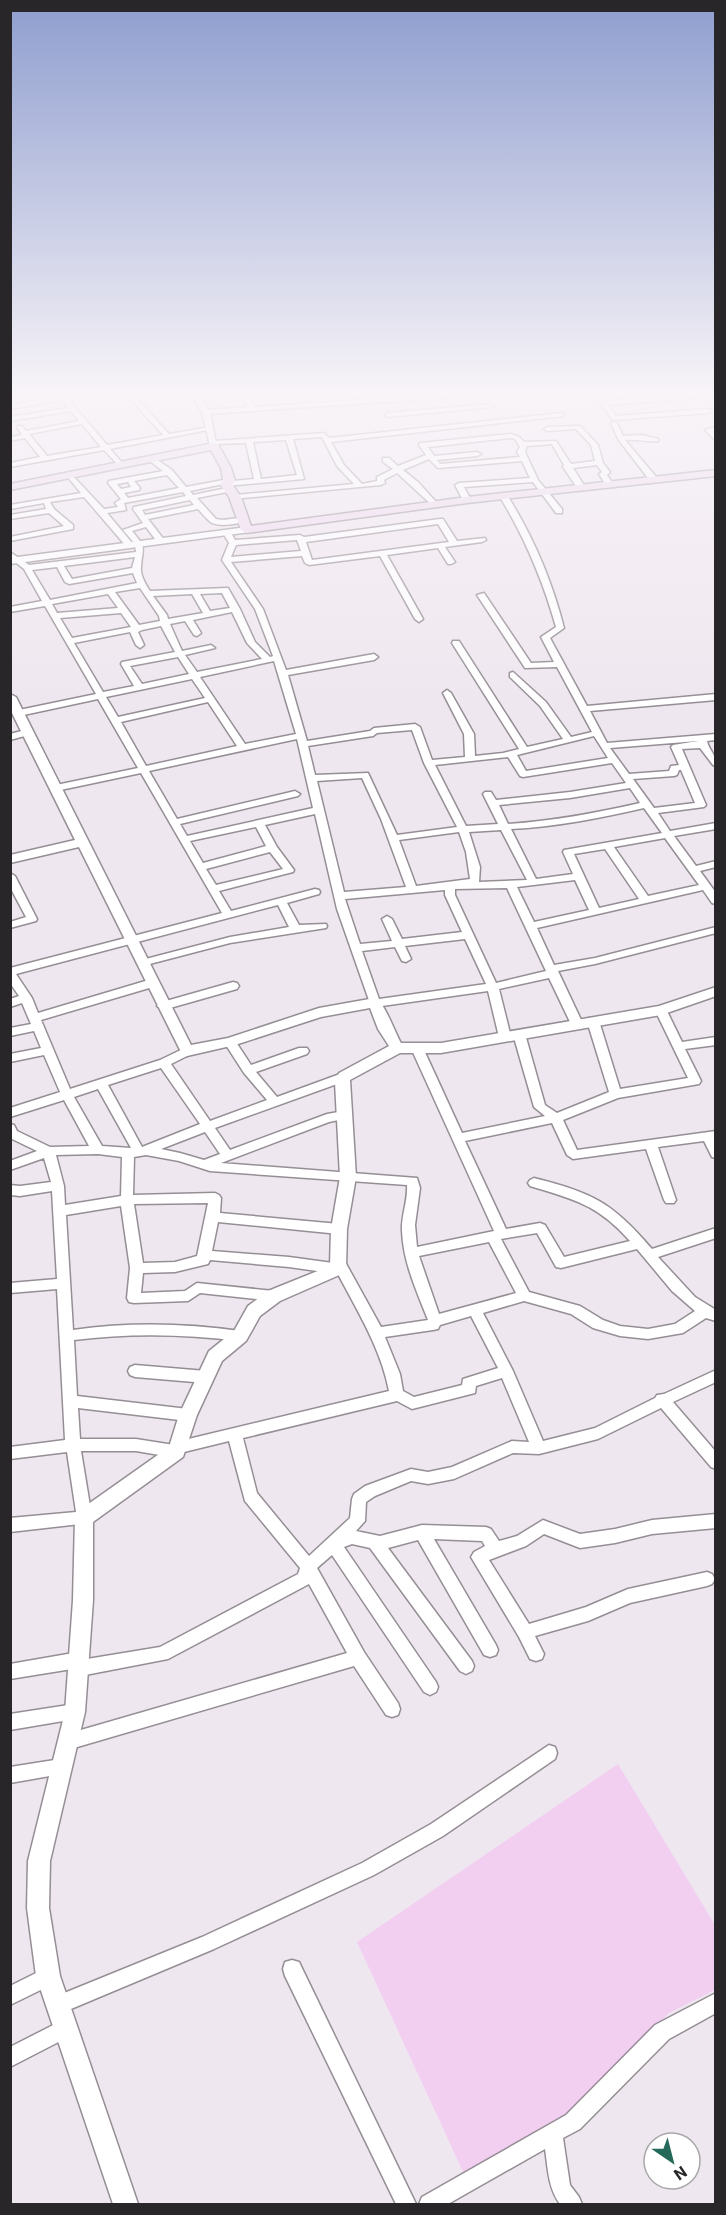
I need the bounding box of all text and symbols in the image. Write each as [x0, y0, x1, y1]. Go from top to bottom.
north arrow [642, 2131, 702, 2191]
text: N [670, 2162, 690, 2184]

